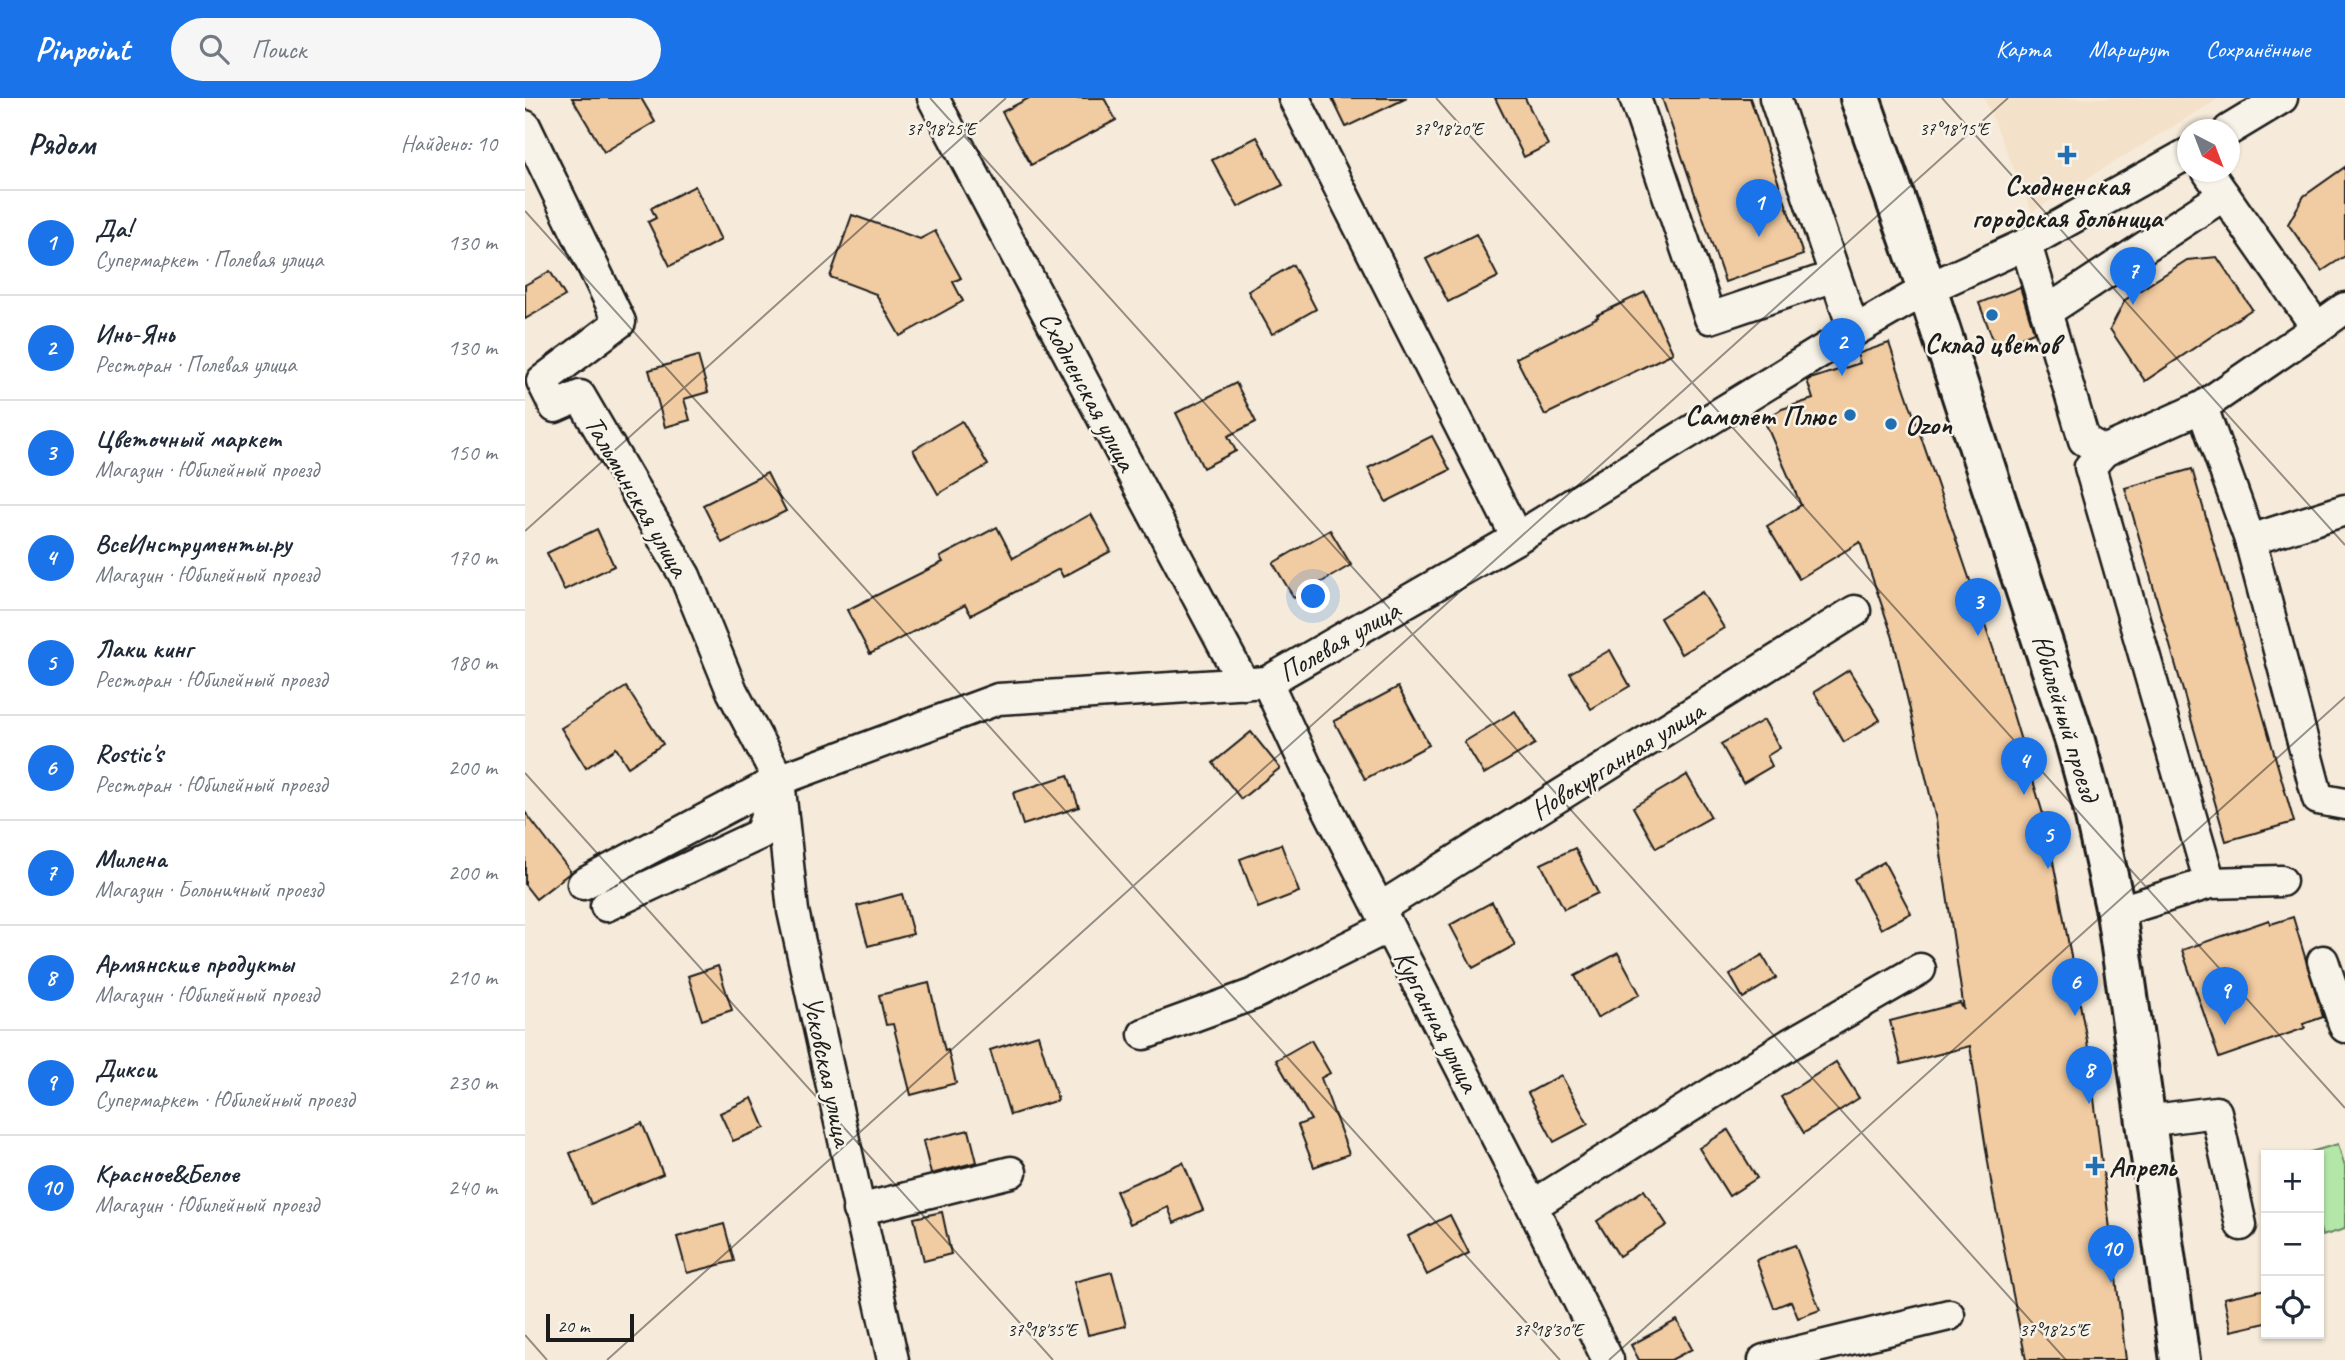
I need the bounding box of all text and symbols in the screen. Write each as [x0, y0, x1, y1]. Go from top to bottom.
search box [171, 18, 661, 81]
text: Pinpoint [35, 28, 129, 70]
icon: search [195, 30, 233, 68]
text: Поиск [251, 33, 306, 66]
text: Карта [1996, 34, 2051, 64]
text: Маршрут [2089, 34, 2168, 64]
text: Сохранённые [2206, 34, 2310, 64]
text: 37°18'25"E [906, 118, 978, 140]
text: 37°18'20"E [1413, 118, 1485, 140]
text: 37°18'15"E [1919, 118, 1991, 140]
north arrow [2177, 119, 2240, 182]
text: Рядом [28, 125, 95, 163]
text: Найдено: 10 [401, 129, 497, 158]
marker: Сходненская городская больница [2057, 145, 2077, 165]
place label: Сходненская городская больница [1972, 168, 2164, 235]
pin: 1 [1736, 179, 1782, 237]
text: Да! [95, 212, 131, 245]
text: 1 [46, 228, 56, 257]
text: 130 m [448, 228, 497, 257]
text: Супермаркет · Полевая улица [95, 245, 323, 274]
pin: 7 [2110, 247, 2156, 305]
street label: Сходненская улица [1031, 305, 1145, 478]
marker: Склад цветов [1984, 307, 2000, 323]
text: Инь-Янь [95, 317, 174, 350]
pin: 2 [1819, 318, 1865, 376]
place label: Склад цветов [1925, 326, 2065, 361]
text: 2 [46, 333, 56, 362]
text: 130 m [448, 333, 497, 362]
text: Ресторан · Полевая улица [95, 350, 296, 379]
place label: Самолет Плюс [1685, 398, 1837, 433]
marker: Самолет Плюс [1842, 407, 1858, 423]
place label: Ozon [1905, 407, 1953, 442]
street label: Тальминская улица [577, 409, 698, 584]
marker: Ozon [1883, 416, 1899, 432]
text: Цветочный маркет [95, 422, 280, 455]
text: 3 [46, 438, 56, 467]
text: 150 m [448, 438, 497, 467]
text: Магазин · Юбилейный проезд [95, 455, 319, 484]
text: ВсеИнструменты.ру [95, 527, 291, 560]
text: 4 [46, 543, 56, 572]
text: 170 m [448, 543, 497, 572]
text: Магазин · Юбилейный проезд [95, 560, 319, 589]
pin: 3 [1955, 578, 2001, 636]
your location [1296, 579, 1330, 613]
street label: Полевая улица [1272, 591, 1407, 690]
street label: Юбилейный проезд [2024, 631, 2109, 808]
text: Лаки кинг [95, 632, 193, 665]
text: 5 [46, 648, 56, 677]
text: 180 m [448, 648, 497, 677]
text: Ресторан · Юбилейный проезд [95, 665, 327, 694]
street label: Новокурганная улица [1524, 691, 1712, 827]
text: Rostic's [95, 737, 163, 770]
pin: 4 [2001, 737, 2047, 795]
text: 6 [46, 753, 56, 782]
text: 200 m [448, 753, 497, 782]
text: Ресторан · Юбилейный проезд [95, 770, 327, 799]
pin: 5 [2025, 811, 2071, 869]
text: Милена [95, 842, 166, 875]
text: 7 [46, 858, 56, 887]
text: 200 m [448, 858, 497, 887]
text: Магазин · Больничный проезд [95, 875, 323, 904]
street label: Курганная улица [1386, 944, 1488, 1099]
text: Армянские продукты [95, 947, 294, 980]
pin: 6 [2052, 958, 2098, 1016]
text: 8 [46, 963, 56, 992]
text: 210 m [448, 963, 497, 992]
pin: 9 [2202, 967, 2248, 1025]
text: Магазин · Юбилейный проезд [95, 980, 319, 1009]
street label: Усковская улица [795, 993, 861, 1152]
pin: 8 [2066, 1046, 2112, 1104]
text: Дикси [95, 1052, 157, 1085]
text: 9 [46, 1068, 56, 1097]
text: 230 m [448, 1068, 497, 1097]
text: Супермаркет · Юбилейный проезд [95, 1085, 354, 1114]
place label: Апрель [2109, 1149, 2179, 1184]
map controls [2261, 1150, 2324, 1339]
button: + [2261, 1150, 2324, 1213]
text: Красное&Белое [95, 1157, 239, 1190]
marker: Апрель [2087, 1158, 2103, 1174]
text: 10 [41, 1173, 61, 1202]
text: 240 m [448, 1173, 497, 1202]
text: Магазин · Юбилейный проезд [95, 1190, 319, 1219]
button: − [2261, 1213, 2324, 1276]
pin: 10 [2088, 1225, 2134, 1283]
button: locate [2261, 1276, 2324, 1339]
scale bar [546, 1311, 633, 1343]
text: 20 m [557, 1314, 589, 1338]
text: 37°18'35"E [1007, 1319, 1079, 1341]
text: 37°18'30"E [1513, 1319, 1585, 1341]
text: 37°18'25"E [2019, 1319, 2091, 1341]

